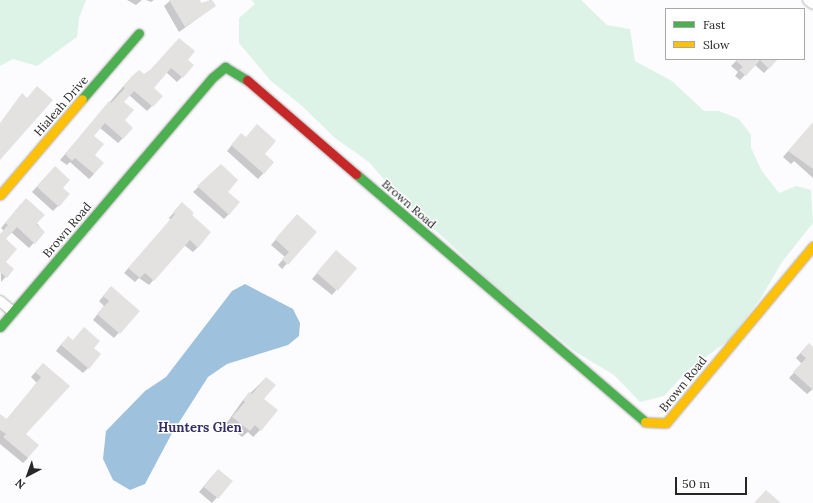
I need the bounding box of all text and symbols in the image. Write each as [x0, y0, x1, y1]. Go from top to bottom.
legend [665, 8, 805, 60]
text: Fast [703, 17, 726, 32]
text: Slow [703, 37, 730, 52]
street label: Hialeah Drive [31, 73, 91, 139]
street label: Brown Road [379, 176, 439, 232]
street label: Brown Road [40, 200, 94, 260]
street label: Brown Road [656, 353, 710, 415]
district label: Hunters Glen [158, 420, 242, 436]
north arrow [8, 455, 48, 495]
scale bar [677, 469, 749, 495]
text: N [12, 476, 28, 492]
text: 50 m [682, 476, 710, 491]

